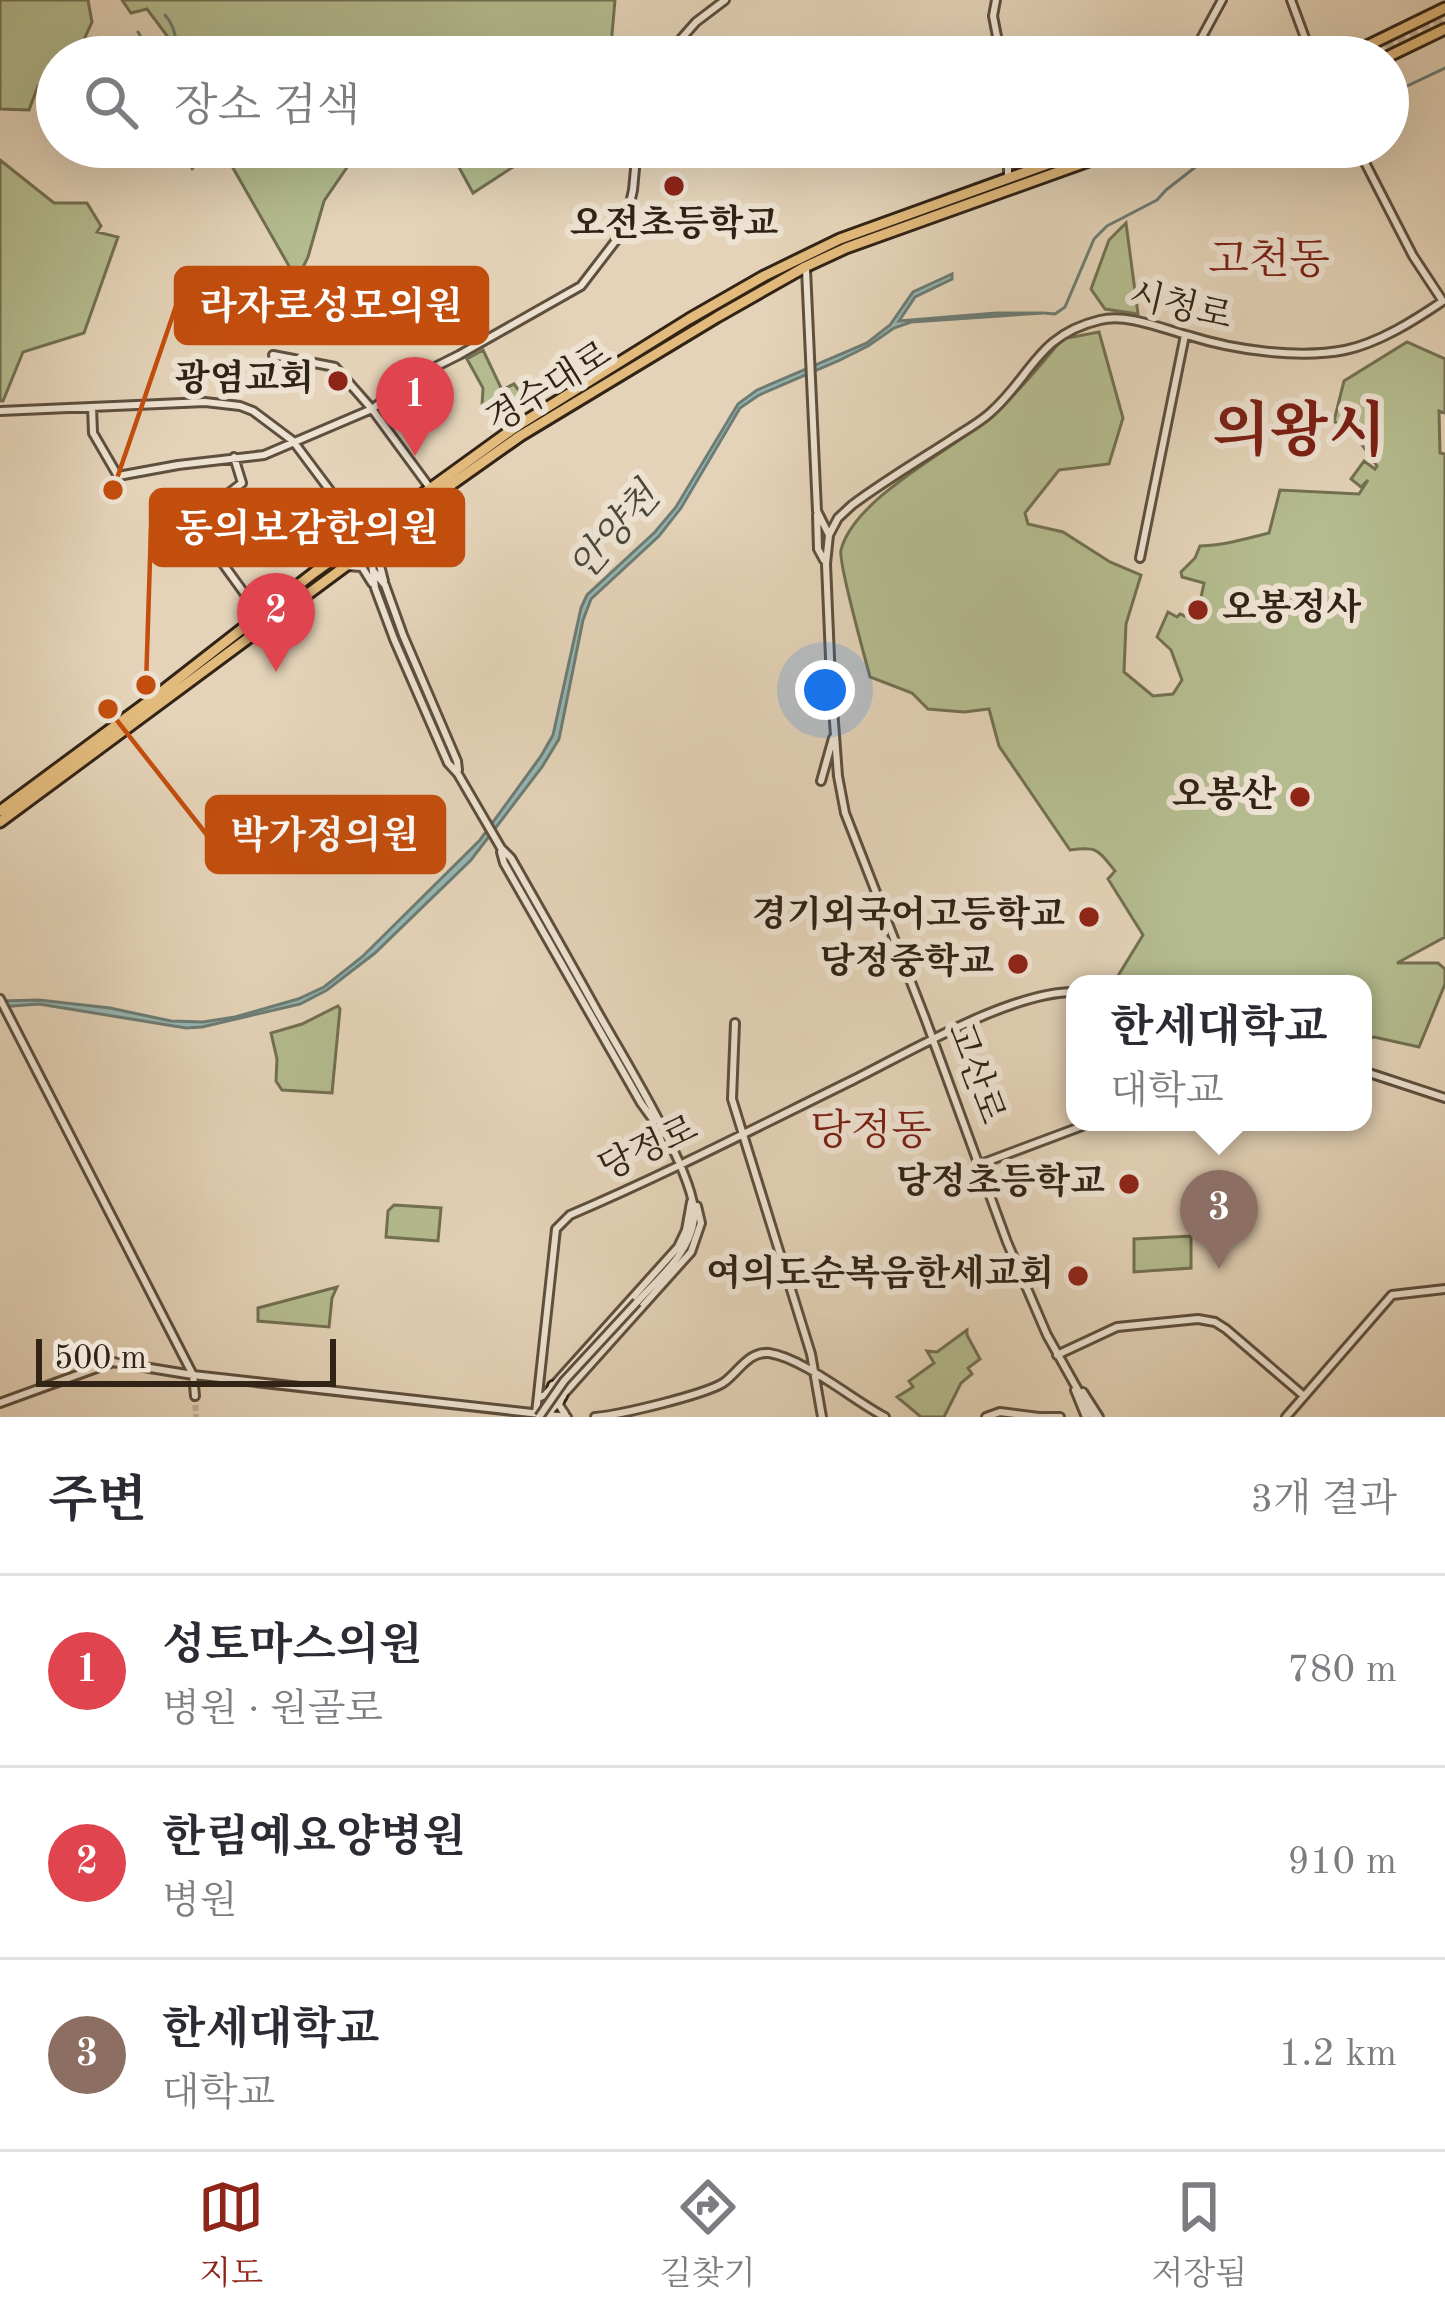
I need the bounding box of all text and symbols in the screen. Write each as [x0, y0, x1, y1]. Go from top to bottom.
search box [36, 36, 1409, 168]
icon: search [78, 69, 144, 135]
text: 장소 검색 [174, 86, 360, 131]
marker: 오전초등학교 [661, 173, 687, 199]
place label: 오전초등학교 [570, 203, 779, 244]
district label: 고천동 [1208, 237, 1330, 283]
callout: 라자로성모의원 [176, 268, 487, 343]
street label: 시청로 [1125, 275, 1236, 337]
text: 라자로성모의원 [199, 285, 463, 328]
street label: 경수대로 [479, 333, 619, 441]
pin: 1 [376, 357, 454, 456]
place label: 광염교회 [175, 358, 314, 399]
marker: 광염교회 [325, 368, 351, 394]
district label: 의왕시 [1212, 398, 1386, 464]
water label: 안양천 [561, 473, 669, 588]
callout: 동의보감한의원 [151, 490, 463, 565]
text: 동의보감한의원 [175, 507, 439, 550]
pin: 2 [237, 573, 315, 672]
place label: 오봉정사 [1222, 587, 1361, 628]
marker: 오봉정사 [1185, 597, 1211, 623]
your location [795, 660, 855, 720]
place label: 오봉산 [1172, 774, 1276, 815]
marker: 오봉산 [1287, 784, 1313, 810]
callout: 박가정의원 [207, 797, 444, 872]
text: 박가정의원 [231, 814, 419, 857]
place label: 경기외국어고등학교 [752, 894, 1065, 935]
marker: 경기외국어고등학교 [1076, 904, 1102, 930]
place label: 당정중학교 [820, 941, 994, 982]
marker: 당정중학교 [1005, 951, 1031, 977]
popup [1066, 975, 1372, 1131]
text: 한세대학교 [1110, 1007, 1328, 1052]
street label: 고산로 [939, 1017, 1013, 1129]
text: 대학교 [1110, 1073, 1223, 1112]
street label: 당정로 [592, 1108, 704, 1188]
district label: 당정동 [810, 1108, 932, 1154]
place label: 당정초등학교 [896, 1161, 1105, 1202]
pin: 3 [1180, 1170, 1258, 1269]
marker: 당정초등학교 [1116, 1171, 1142, 1197]
place label: 여의도순복음한세교회 [706, 1253, 1054, 1294]
marker: 여의도순복음한세교회 [1065, 1263, 1091, 1289]
scale bar [36, 1333, 336, 1386]
text: 500 m [54, 1343, 147, 1376]
text: 주변 [48, 1477, 147, 1528]
text: 3개 결과 [1250, 1481, 1397, 1520]
text: 성토마스의원 [162, 1625, 423, 1670]
text: 1 [76, 1651, 98, 1690]
text: 780 m [1287, 1651, 1397, 1690]
text: 병원 · 원골로 [162, 1691, 383, 1730]
text: 한림예요양병원 [162, 1817, 466, 1862]
text: 2 [76, 1843, 98, 1882]
text: 910 m [1287, 1843, 1397, 1882]
text: 병원 [162, 1883, 237, 1922]
text: 한세대학교 [162, 2009, 379, 2054]
text: 3 [76, 2035, 98, 2074]
text: 1.2 km [1279, 2035, 1397, 2074]
text: 대학교 [162, 2075, 275, 2114]
tab: 지도 [198, 2174, 264, 2296]
tab: 길찾기 [660, 2174, 756, 2296]
tab: 저장됨 [1151, 2174, 1247, 2296]

